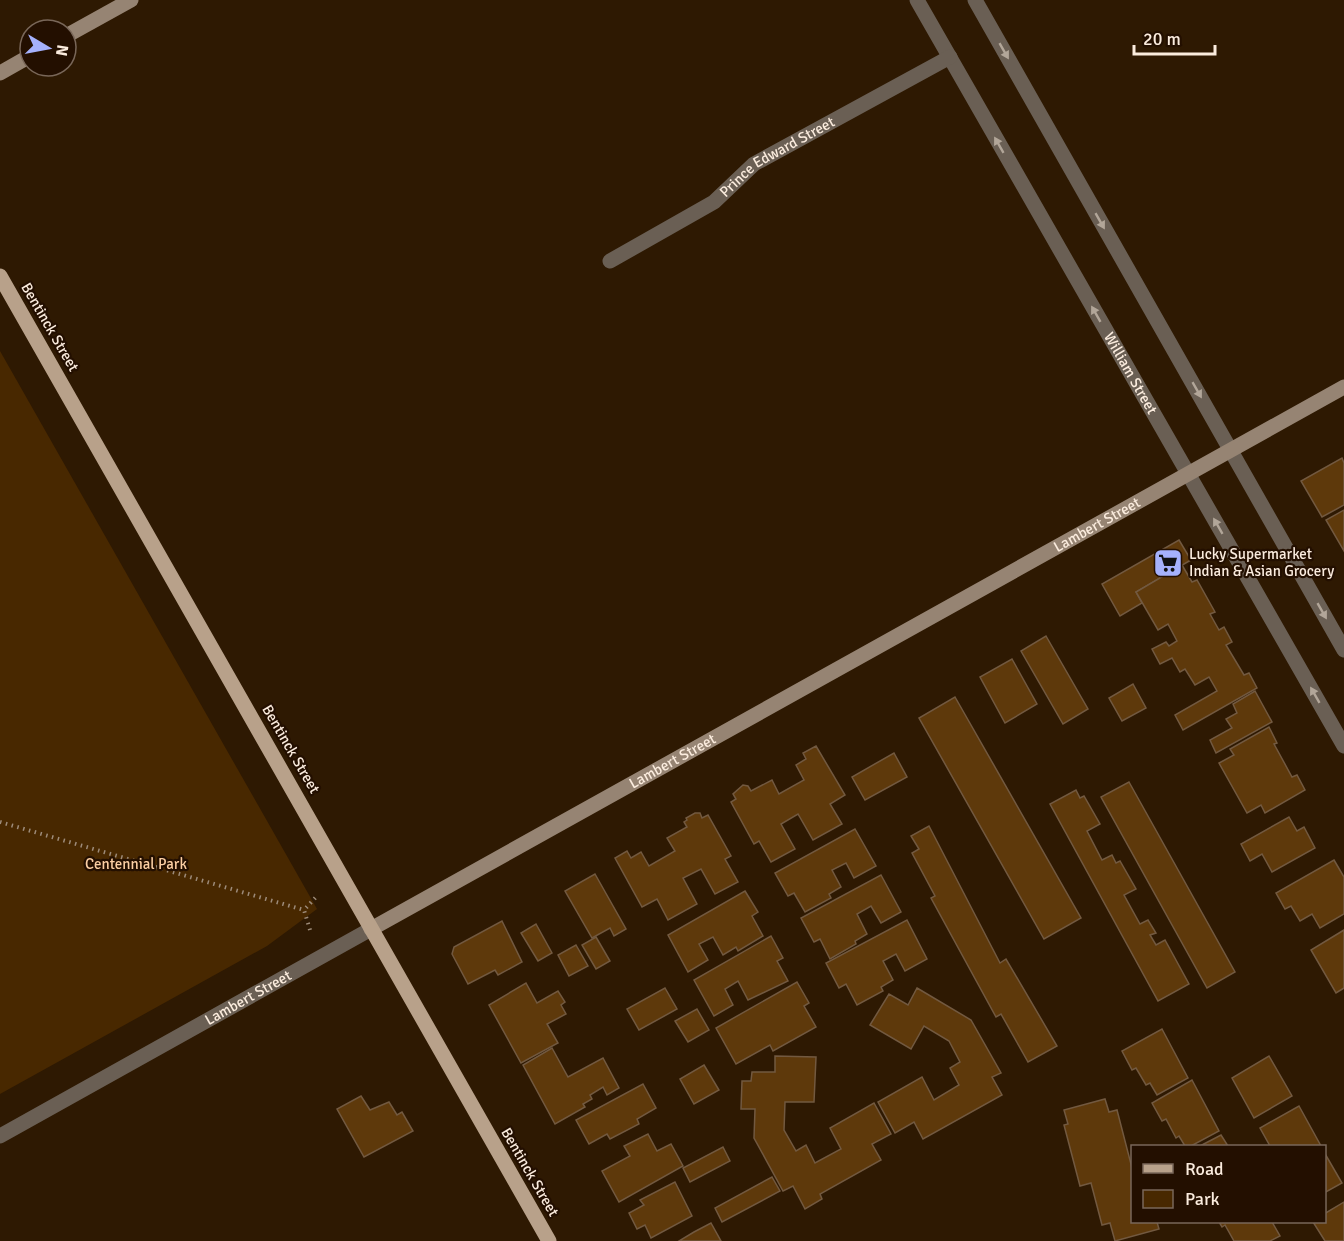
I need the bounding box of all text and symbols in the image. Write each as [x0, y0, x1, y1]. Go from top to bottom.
north arrow [18, 18, 78, 78]
scale bar [1134, 18, 1215, 56]
text: 20 m [1143, 28, 1181, 50]
text: N [51, 43, 73, 58]
one-way arrow [999, 43, 1010, 59]
street label: Prince Edward Street [716, 113, 838, 201]
one-way arrow [995, 136, 1005, 153]
one-way arrow [1095, 212, 1105, 229]
street label: Bentinck Street [17, 279, 83, 375]
one-way arrow [1091, 306, 1102, 322]
street label: William Street [1100, 329, 1161, 417]
one-way arrow [1191, 382, 1202, 398]
street label: Lambert Street [1051, 493, 1143, 556]
one-way arrow [1213, 517, 1223, 534]
place label: Lucky Supermarket Indian & Asian Grocery [1189, 545, 1334, 580]
supermarket icon: Lucky Supermarket Indian & Asian Grocery [1152, 547, 1184, 579]
one-way arrow [1316, 603, 1327, 619]
one-way arrow [1310, 687, 1320, 704]
street label: Bentinck Street [258, 701, 324, 797]
street label: Lambert Street [626, 730, 719, 792]
park label: Centennial Park [85, 855, 187, 873]
street label: Lambert Street [202, 966, 294, 1029]
street label: Bentinck Street [497, 1124, 563, 1220]
legend [1131, 1145, 1326, 1223]
text: Road [1185, 1158, 1224, 1180]
text: Park [1185, 1188, 1220, 1210]

